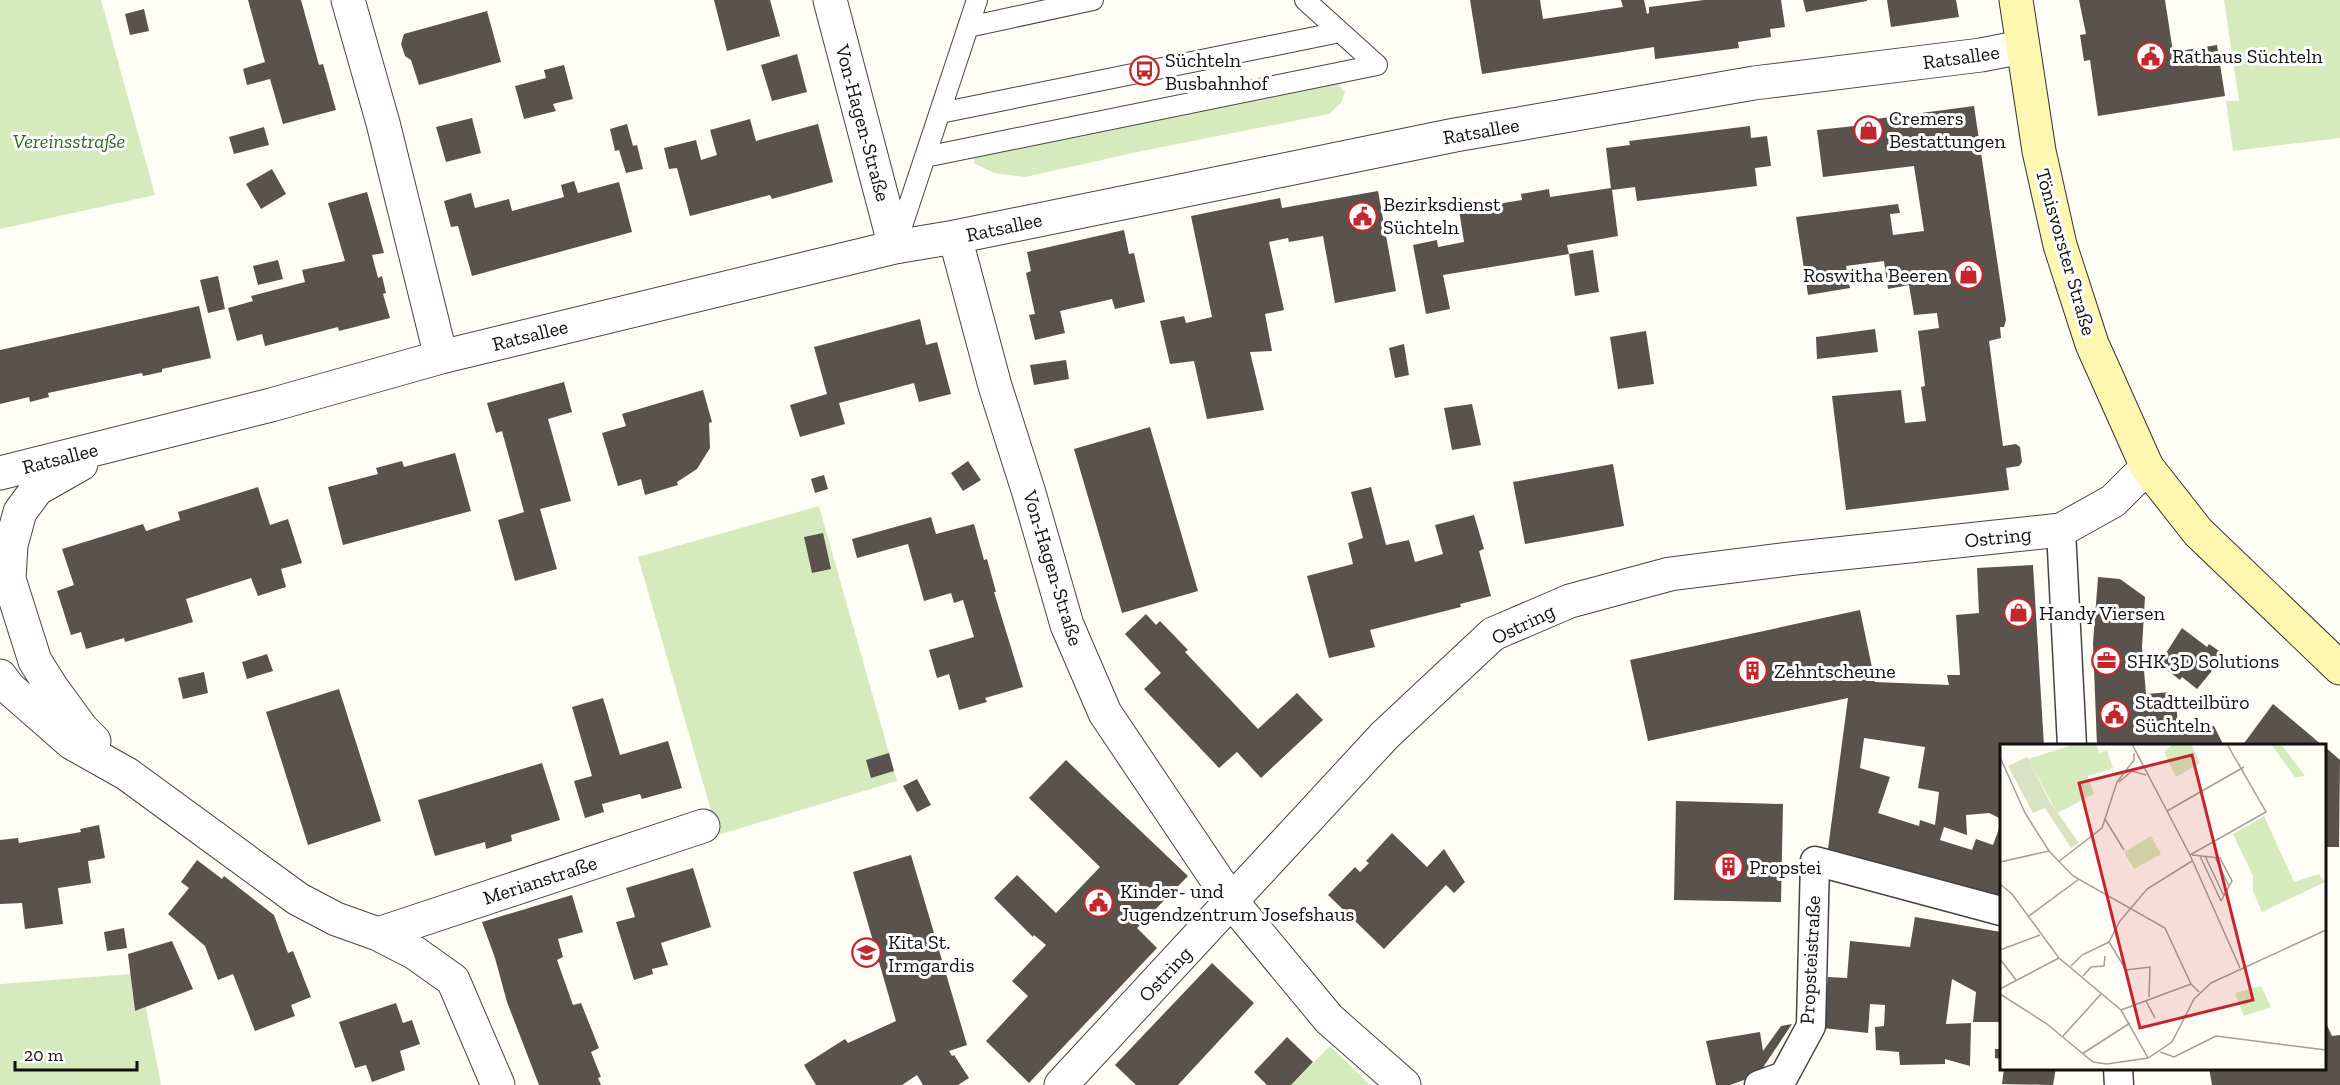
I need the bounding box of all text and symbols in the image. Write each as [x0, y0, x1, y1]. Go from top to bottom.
street label: Ratsallee [1921, 40, 2001, 74]
public building icon: Rathaus Süchteln [2135, 40, 2167, 72]
street label: Von-Hagen-Straße [830, 41, 895, 204]
place label: Rathaus Süchteln [2172, 44, 2323, 68]
place label: Süchteln Busbahnhof [1165, 48, 1270, 95]
bus stop icon: Süchteln Busbahnhof [1128, 55, 1160, 87]
place label: Cremers Bestattungen [1889, 106, 2006, 153]
street label: Ratsallee [1441, 112, 1521, 150]
shop icon: Cremers Bestattungen [1852, 114, 1884, 146]
park label: Vereinsstraße [13, 129, 125, 153]
street label: Tönisvorster Straße [2031, 166, 2101, 338]
place label: Bezirksdienst Süchteln [1383, 192, 1501, 239]
public building icon: Bezirksdienst Süchteln [1346, 200, 1378, 232]
street label: Ratsallee [964, 207, 1044, 247]
shop icon: Roswitha Beeren [1953, 259, 1985, 291]
place label: Roswitha Beeren [1803, 263, 1949, 287]
street label: Ratsallee [490, 314, 570, 356]
street label: Ratsallee [20, 437, 100, 479]
street label: Von-Hagen-Straße [1018, 486, 1088, 649]
street label: Ostring [1963, 522, 2033, 552]
shop icon: Handy Viersen [2002, 597, 2034, 629]
street label: Ostring [1488, 598, 1558, 650]
place label: Handy Viersen [2039, 601, 2166, 625]
office icon: SHK 3D Solutions [2090, 645, 2122, 677]
place label: SHK 3D Solutions [2127, 649, 2279, 673]
building icon: Zehntscheune [1737, 655, 1769, 687]
place label: Zehntscheune [1774, 659, 1896, 683]
place label: Stadtteilbüro Süchteln [2135, 690, 2249, 737]
public building icon: Stadtteilbüro Süchteln [2098, 698, 2130, 730]
inset map [2000, 744, 2325, 1070]
street label: Merianstraße [480, 850, 600, 910]
building icon: Propstei [1712, 851, 1744, 883]
place label: Propstei [1749, 855, 1822, 879]
place label: Kinder- und Jugendzentrum Josefshaus [1120, 879, 1354, 926]
public building icon: Kinder- und Jugendzentrum Josefshaus [1083, 886, 1115, 918]
street label: Propsteistraße [1795, 895, 1825, 1025]
place label: Kita St. Irmgardis [888, 930, 974, 977]
school or university icon: Kita St. Irmgardis [851, 937, 883, 969]
street label: Ostring [1133, 941, 1197, 1007]
scale bar [15, 1034, 136, 1072]
text: 20 m [24, 1044, 64, 1066]

